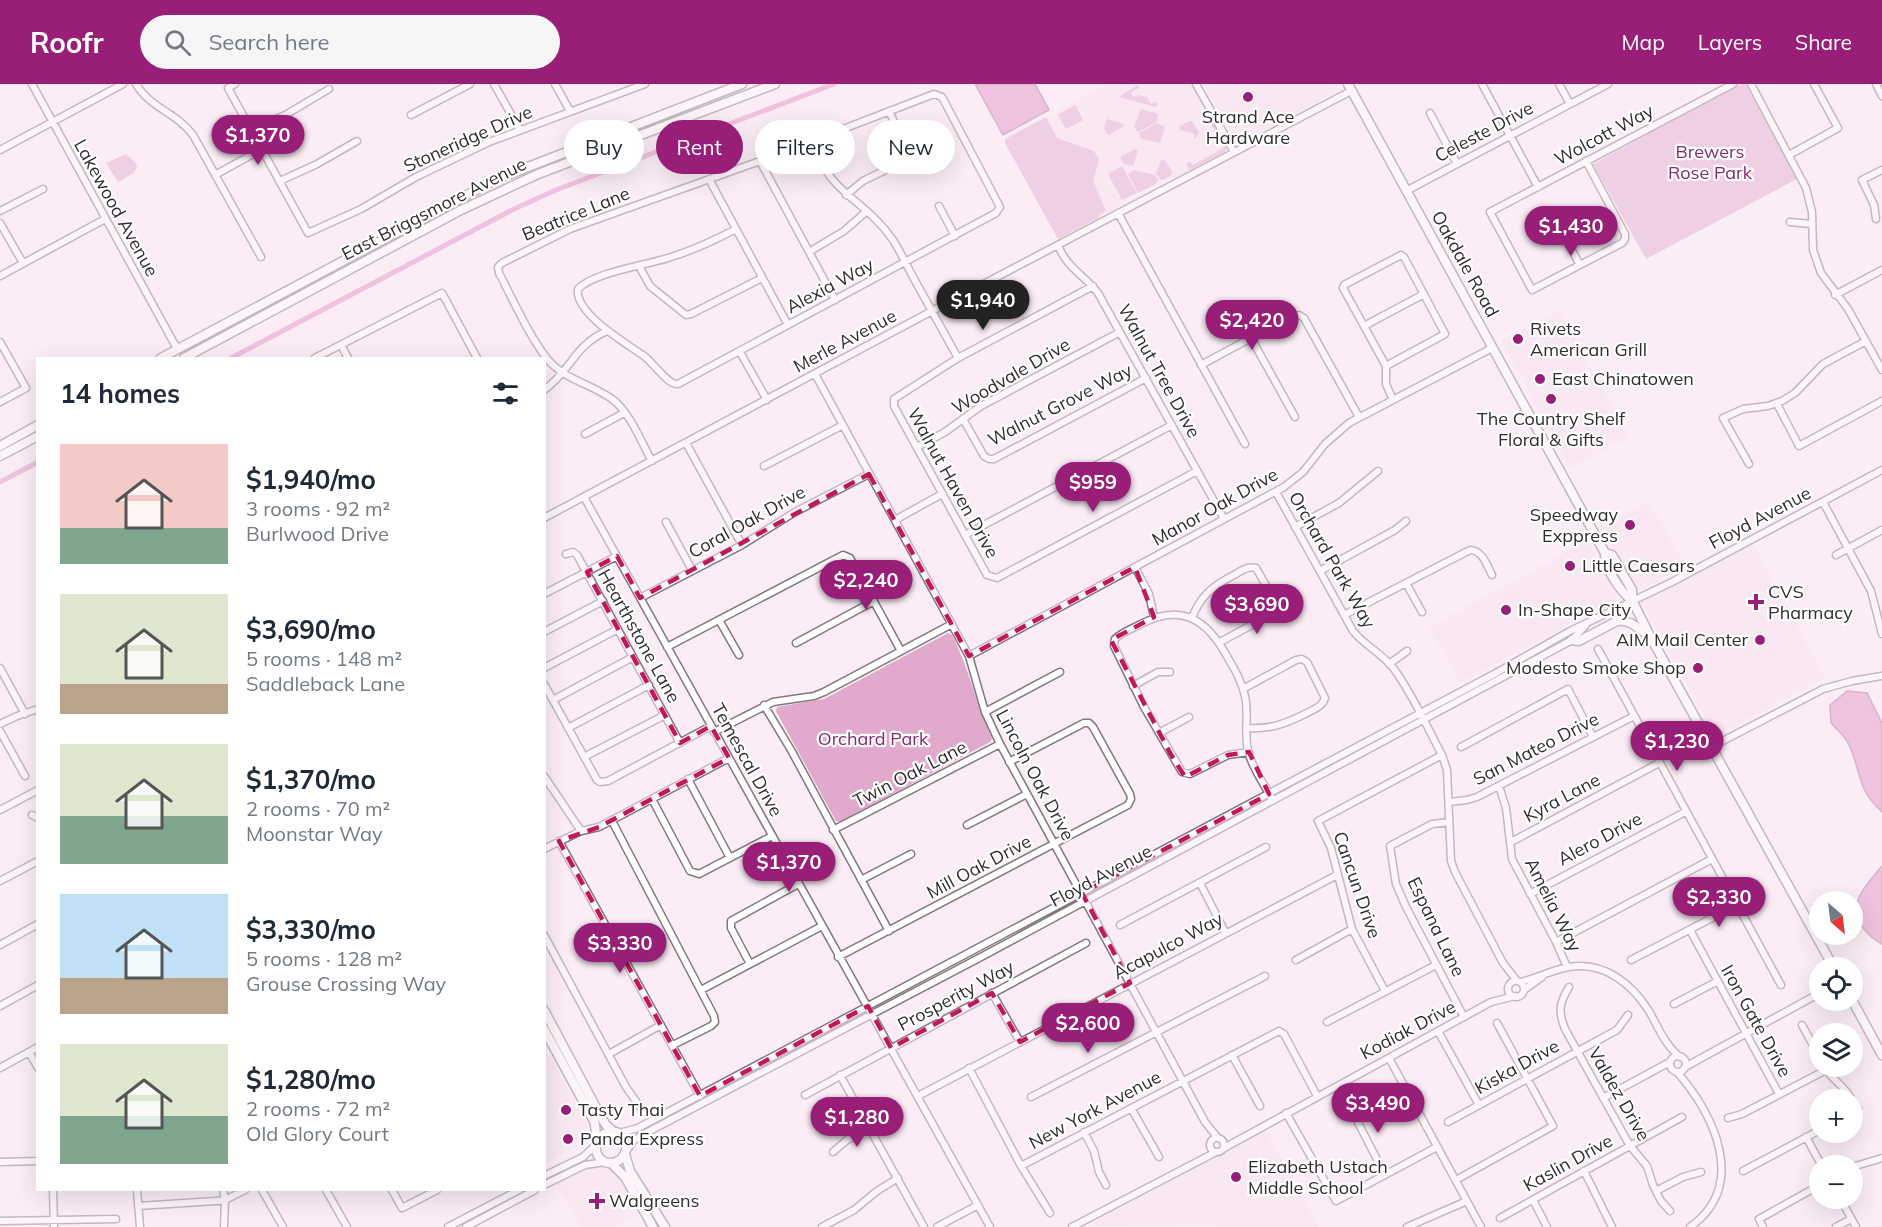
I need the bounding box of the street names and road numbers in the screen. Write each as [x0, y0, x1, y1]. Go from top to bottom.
street label: Celeste Drive [1430, 96, 1537, 167]
street label: Wolcott Way [1550, 99, 1658, 170]
street label: Stoneridge Drive [400, 100, 536, 177]
street label: Lakewood Avenue [69, 135, 164, 281]
street label: East Briggsmore Avenue [337, 152, 530, 265]
street label: Beatrice Lane [519, 181, 633, 246]
street label: Oakdale Road [1427, 206, 1504, 321]
street label: Alexia Way [782, 253, 878, 318]
street label: Walnut Tree Drive [1113, 300, 1206, 442]
street label: Merle Avenue [789, 304, 900, 377]
street label: Woodvale Drive [948, 332, 1074, 419]
street label: Walnut Grove Way [984, 358, 1136, 451]
street label: Walnut Haven Drive [903, 404, 1004, 562]
street label: Manor Oak Drive [1148, 462, 1282, 551]
street label: Coral Oak Drive [684, 480, 809, 563]
street label: Floyd Avenue [1705, 481, 1815, 554]
street label: Orchard Park Way [1284, 487, 1381, 633]
street label: Hearthstone Lane [593, 565, 686, 707]
street label: Temescal Drive [707, 699, 788, 820]
street label: Lincoln Oak Drive [991, 705, 1080, 844]
street label: San Mateo Drive [1469, 707, 1602, 790]
street label: Twin Oak Lane [849, 735, 970, 812]
street label: Kyra Lane [1520, 768, 1604, 827]
street label: Alero Drive [1554, 807, 1646, 870]
street label: Cancun Drive [1328, 828, 1386, 941]
street label: Mill Oak Drive [923, 829, 1035, 904]
street label: Floyd Avenue [1046, 839, 1156, 912]
street label: Amelia Way [1520, 854, 1587, 956]
street label: Espana Lane [1402, 873, 1470, 980]
street label: Acapulco Way [1109, 907, 1227, 984]
street label: Prosperity Way [894, 955, 1018, 1036]
street label: Iron Gate Drive [1716, 961, 1797, 1081]
street label: Kodiak Drive [1356, 995, 1459, 1064]
street label: Kiska Drive [1471, 1034, 1563, 1099]
street label: Valdez Drive [1583, 1043, 1656, 1145]
street label: New York Avenue [1025, 1065, 1165, 1154]
street label: Kaslin Drive [1519, 1129, 1616, 1196]

